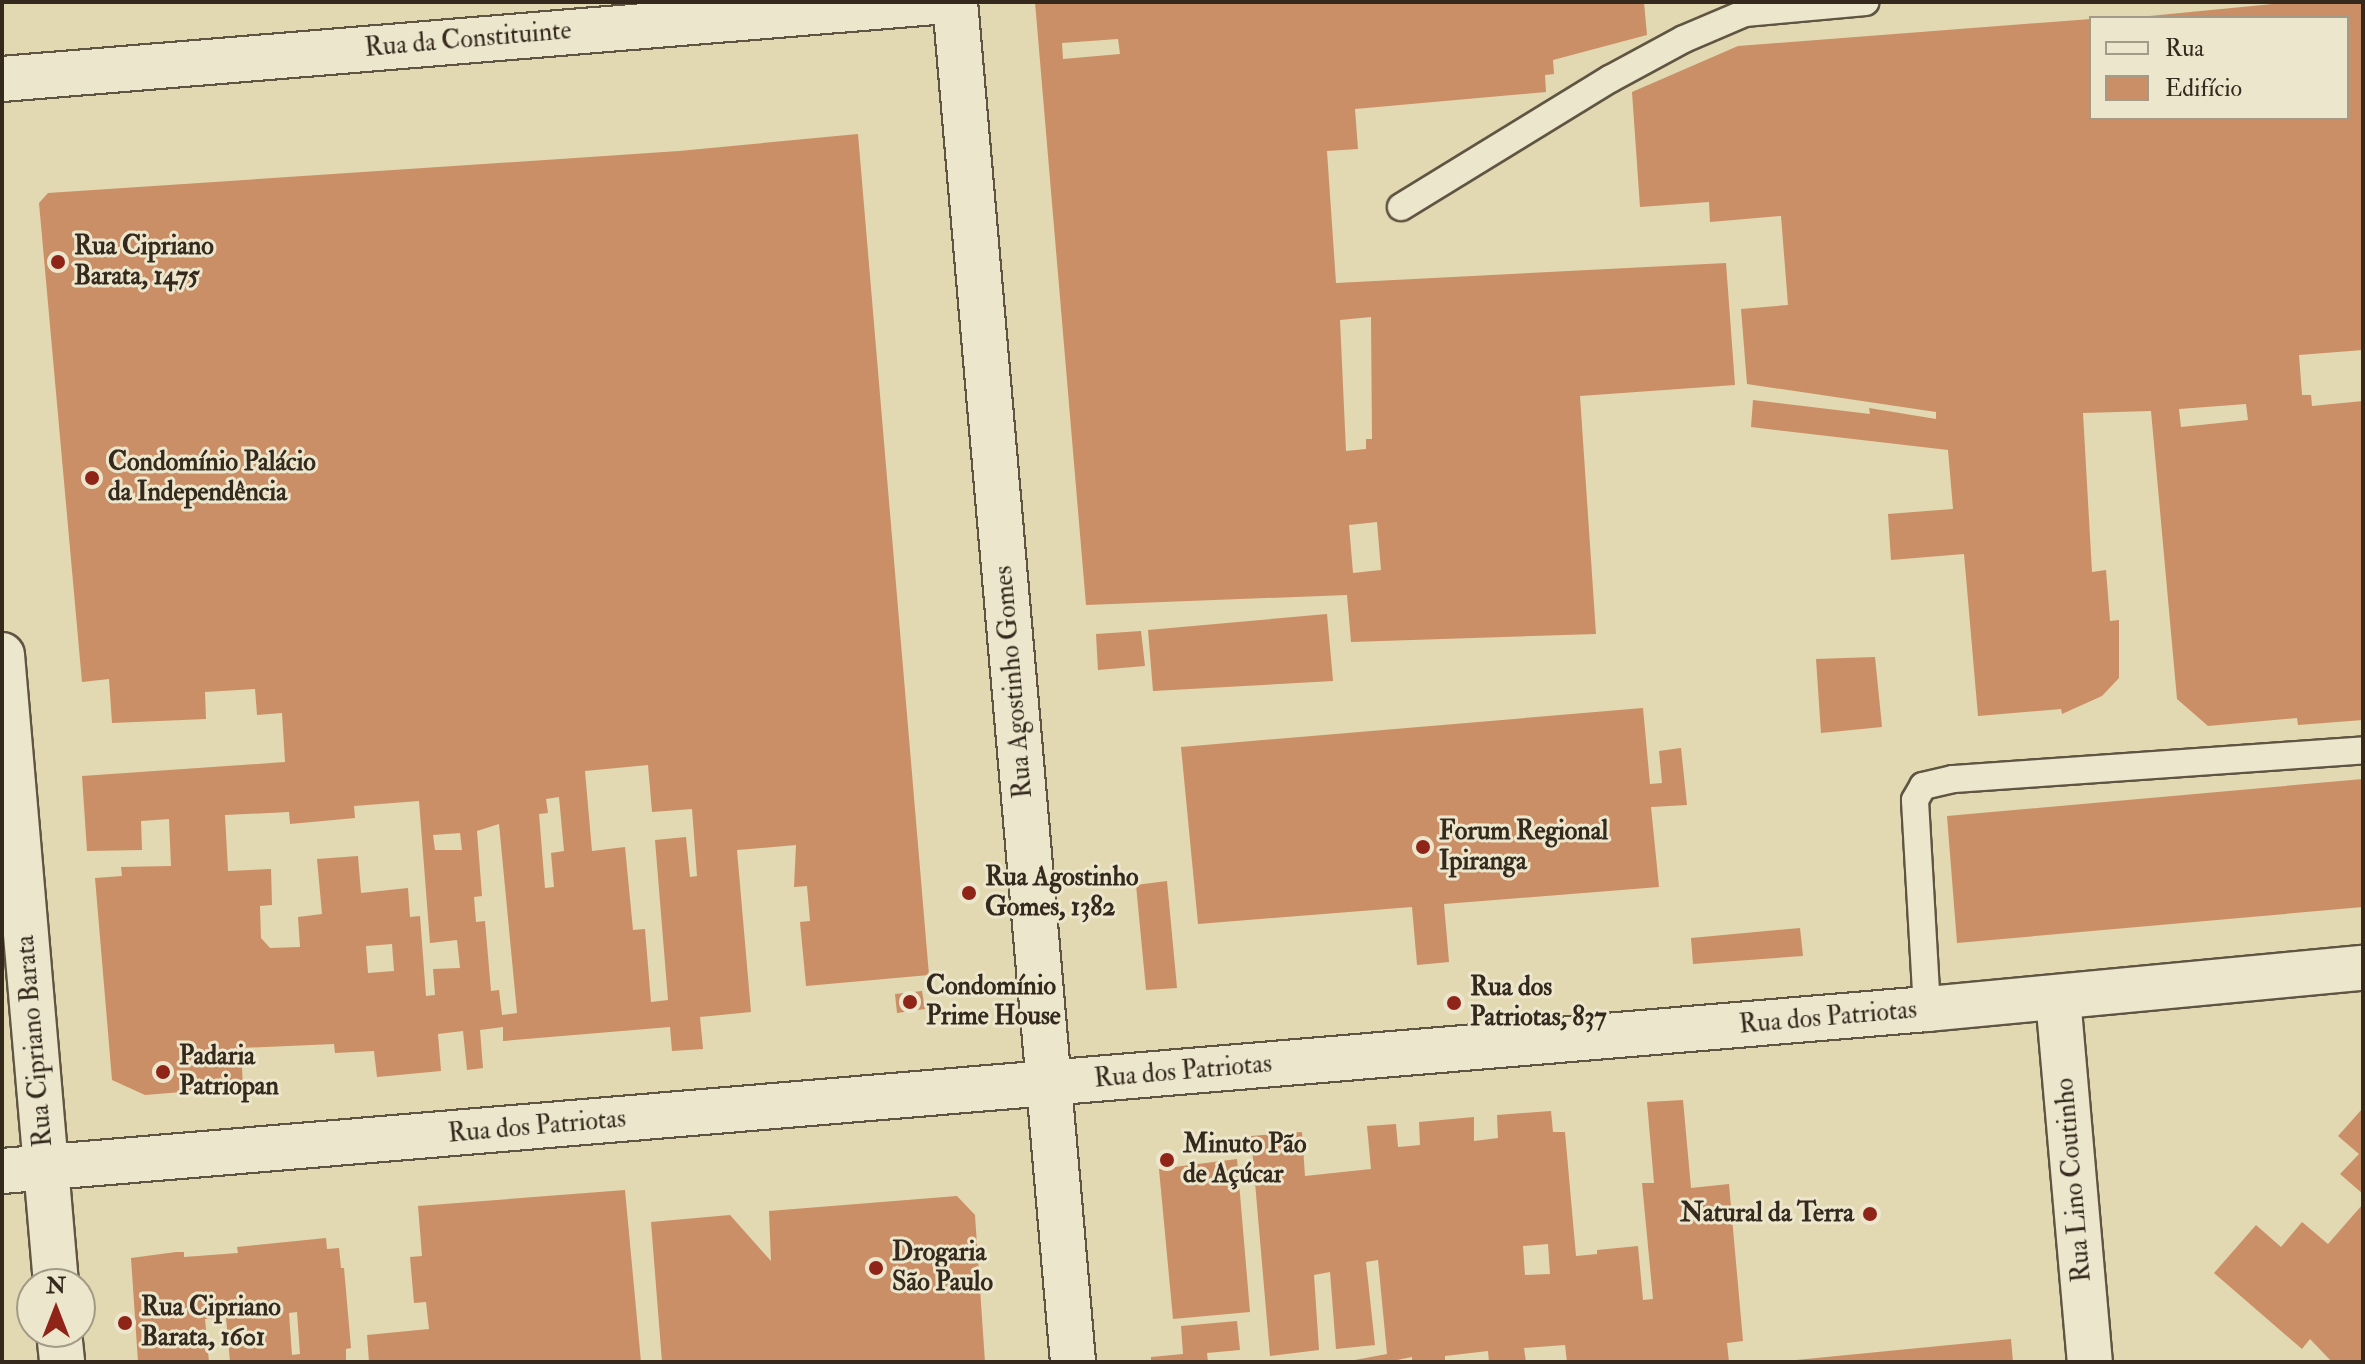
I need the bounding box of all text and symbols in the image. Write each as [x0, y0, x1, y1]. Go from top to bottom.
street label: Rua da Constituinte [363, 15, 573, 65]
legend [2089, 16, 2349, 120]
text: Rua [2165, 33, 2204, 64]
text: Edifício [2165, 73, 2242, 104]
place label: Rua Cipriano Barata, 1475 [74, 231, 214, 292]
marker: Rua Cipriano Barata, 1475 [49, 253, 67, 271]
place label: Condomínio Palácio da Independência [108, 447, 316, 508]
marker: Condomínio Palácio da Independência [83, 469, 101, 487]
street label: Rua Agostinho Gomes [988, 564, 1040, 800]
place label: Forum Regional Ipiranga [1439, 816, 1608, 878]
marker: Forum Regional Ipiranga [1414, 838, 1432, 856]
place label: Rua Agostinho Gomes, 1382 [985, 862, 1139, 924]
marker: Rua Agostinho Gomes, 1382 [960, 884, 978, 902]
street label: Rua Cipriano Barata [10, 934, 60, 1148]
place label: Condomínio Prime House [926, 971, 1061, 1032]
place label: Rua dos Patriotas, 837 [1470, 972, 1606, 1034]
marker: Condomínio Prime House [901, 993, 919, 1011]
marker: Rua dos Patriotas, 837 [1445, 994, 1463, 1012]
street label: Rua dos Patriotas [1738, 995, 1918, 1041]
place label: Padaria Patriopan [179, 1041, 279, 1102]
street label: Rua dos Patriotas [1093, 1049, 1273, 1095]
marker: Padaria Patriopan [154, 1063, 172, 1081]
street label: Rua Lino Coutinho [2050, 1077, 2098, 1283]
street label: Rua dos Patriotas [447, 1104, 627, 1150]
place label: Minuto Pão de Açúcar [1183, 1129, 1306, 1190]
marker: Minuto Pão de Açúcar [1158, 1151, 1176, 1169]
place label: Natural da Terra [1680, 1198, 1854, 1230]
marker: Natural da Terra [1861, 1205, 1879, 1223]
place label: Drogaria São Paulo [892, 1237, 993, 1298]
marker: Drogaria São Paulo [867, 1259, 885, 1277]
north arrow [16, 1268, 96, 1348]
text: N [46, 1272, 66, 1300]
place label: Rua Cipriano Barata, 1601 [141, 1292, 281, 1354]
marker: Rua Cipriano Barata, 1601 [116, 1314, 134, 1332]

